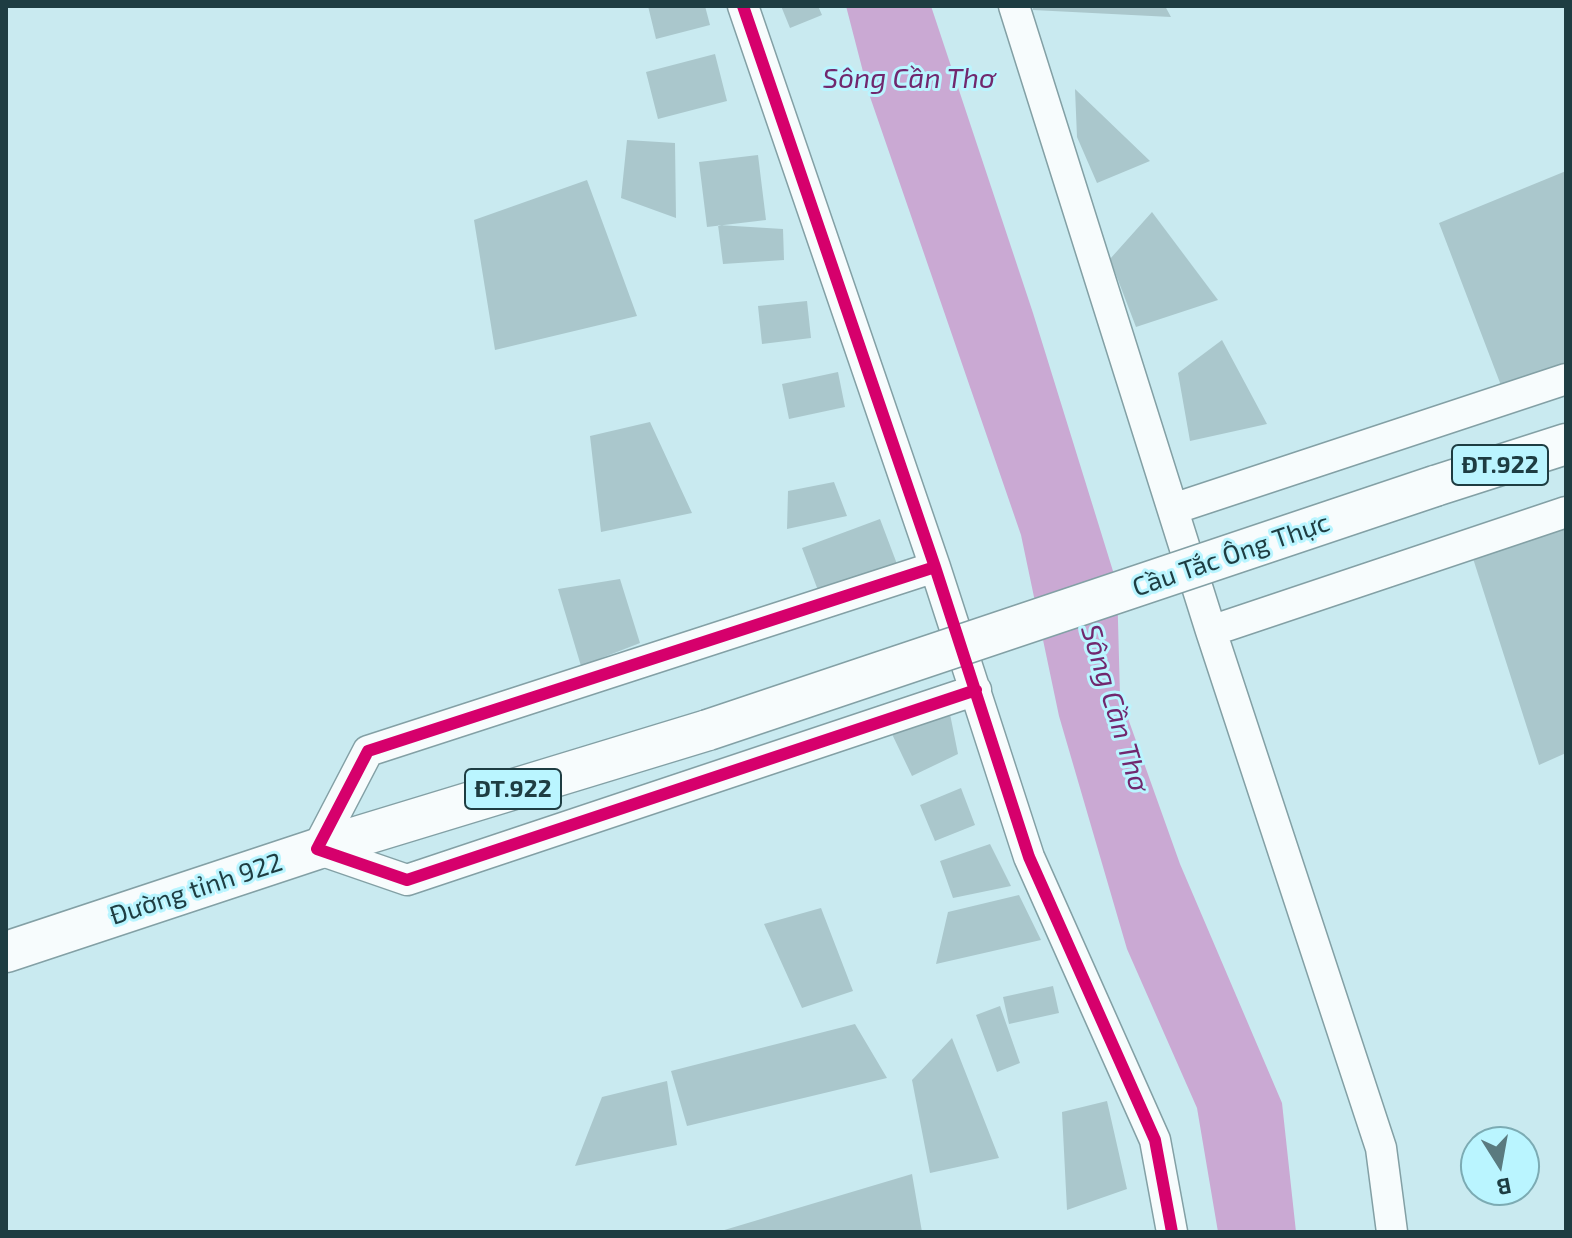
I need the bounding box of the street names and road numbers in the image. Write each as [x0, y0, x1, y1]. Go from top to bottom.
road number: ĐT.922 [1452, 445, 1548, 485]
street label: Cầu Tắc Ông Thực [1128, 507, 1334, 603]
road number: ĐT.922 [465, 769, 561, 809]
street label: Đường tỉnh 922 [106, 846, 286, 932]

